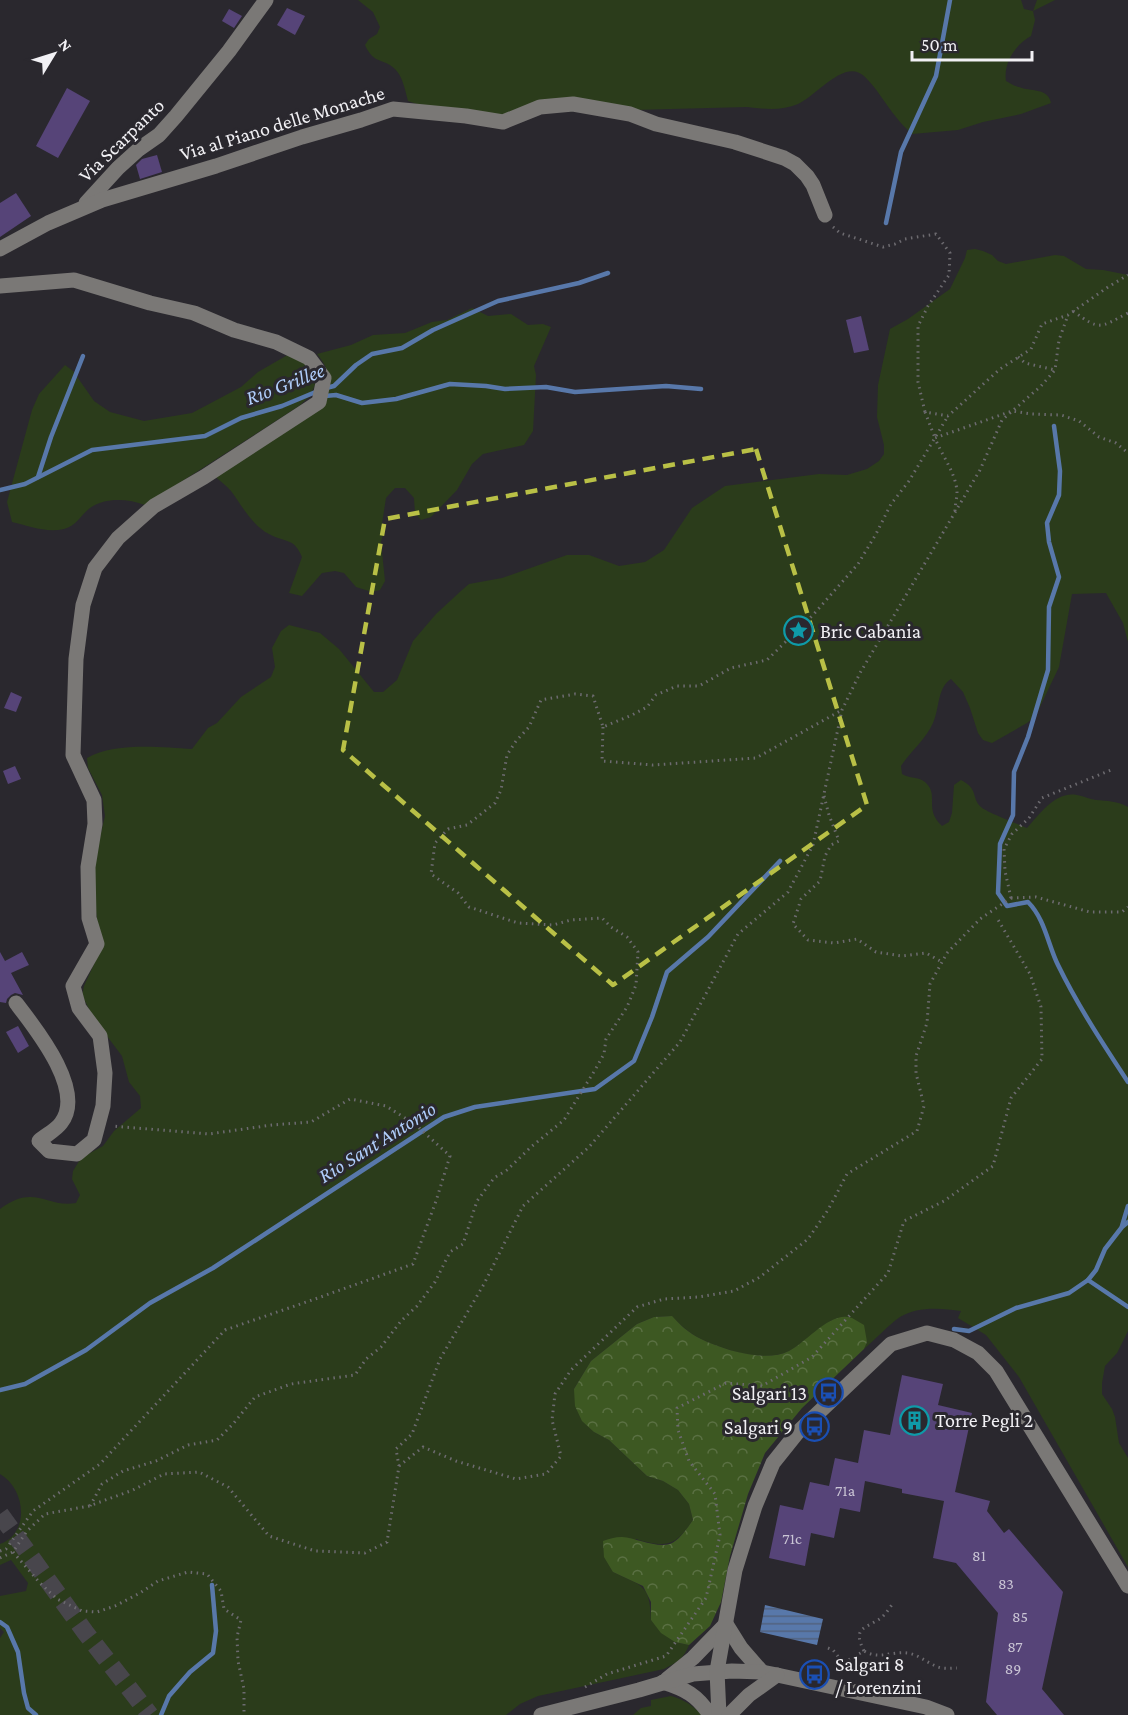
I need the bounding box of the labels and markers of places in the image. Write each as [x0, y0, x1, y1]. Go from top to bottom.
place icon: Bric Cabania [783, 615, 815, 647]
place label: Bric Cabania [820, 620, 921, 642]
bus stop icon: Salgari 13 [812, 1377, 844, 1409]
place label: Salgari 13 [732, 1382, 807, 1405]
building icon: Torre Pegli 2 [898, 1404, 930, 1436]
place label: Torre Pegli 2 [935, 1409, 1033, 1432]
bus stop icon: Salgari 9 [798, 1411, 830, 1443]
place label: Salgari 9 [724, 1416, 793, 1439]
place label: Salgari 8 / Lorenzini [835, 1653, 922, 1698]
bus stop icon: Salgari 8 / Lorenzini [798, 1659, 830, 1691]

